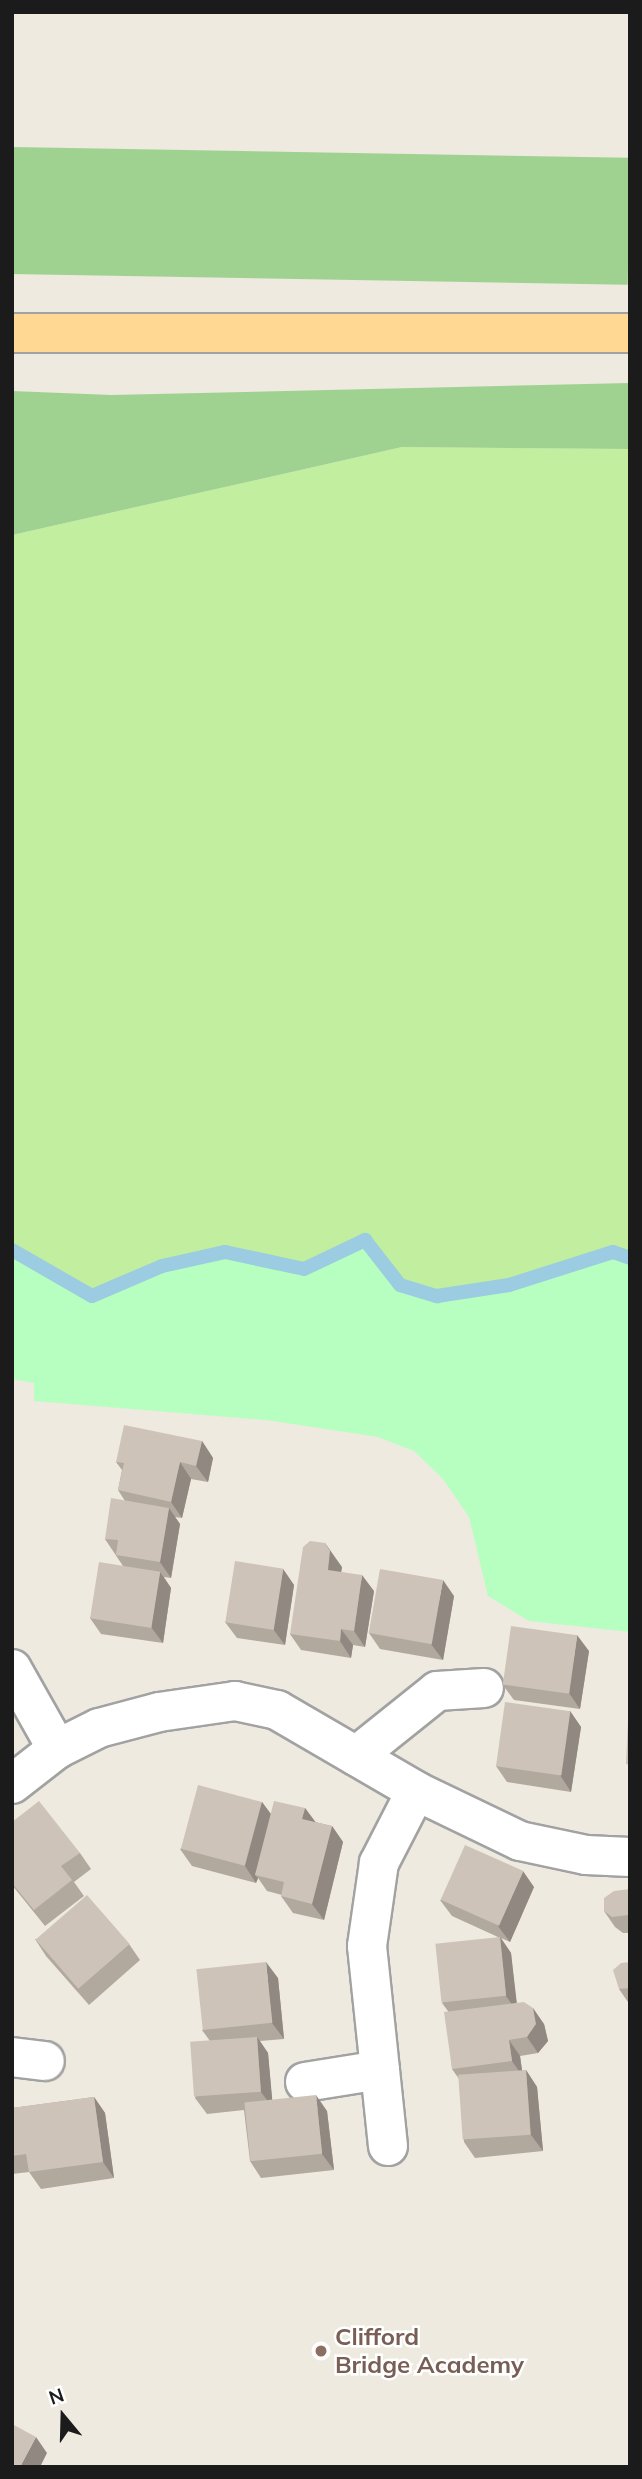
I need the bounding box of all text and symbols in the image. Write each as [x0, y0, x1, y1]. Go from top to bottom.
place label: Clifford Bridge Academy [335, 2323, 524, 2379]
marker: Clifford Bridge Academy [313, 2343, 329, 2359]
north arrow [28, 2381, 98, 2451]
text: N [45, 2382, 67, 2410]

